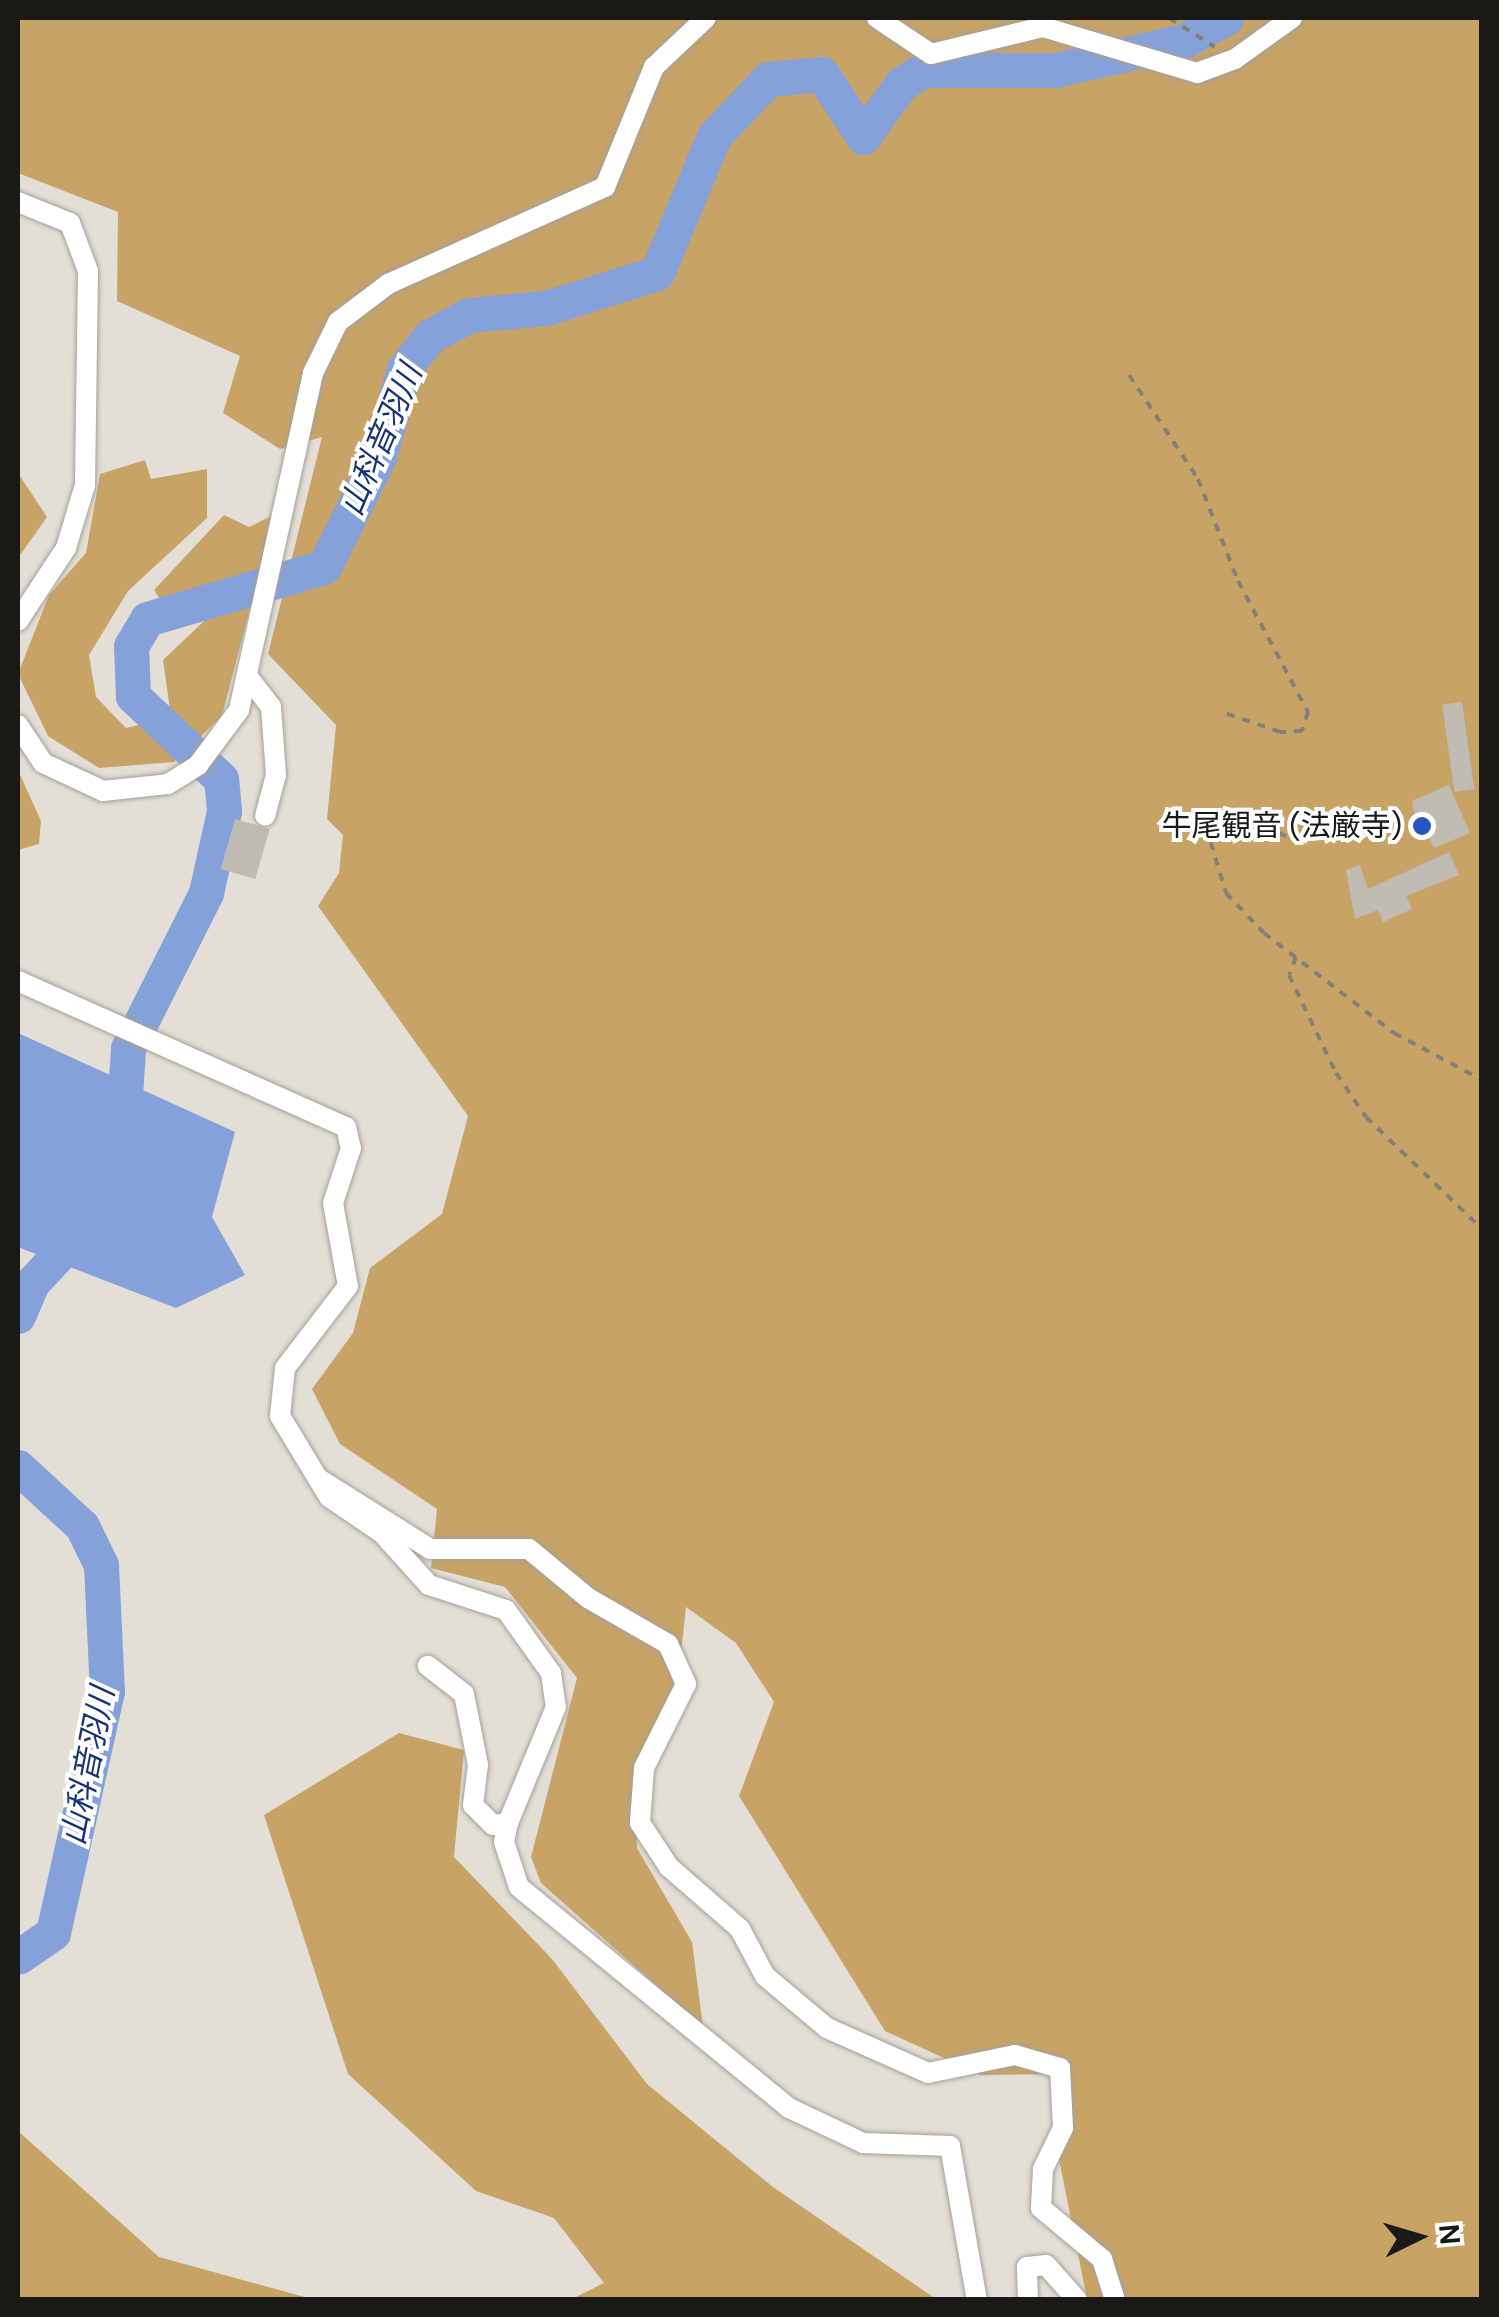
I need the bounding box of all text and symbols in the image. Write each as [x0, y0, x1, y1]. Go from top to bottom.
water label: 山科音羽川 [332, 359, 430, 521]
place label: 牛尾観音 (法厳寺) [1162, 808, 1402, 844]
marker: 牛尾観音 (法厳寺) [1411, 815, 1433, 837]
water label: 山科音羽川 [54, 1684, 122, 1848]
north arrow [1369, 2187, 1469, 2287]
text: N [1430, 2223, 1469, 2246]

